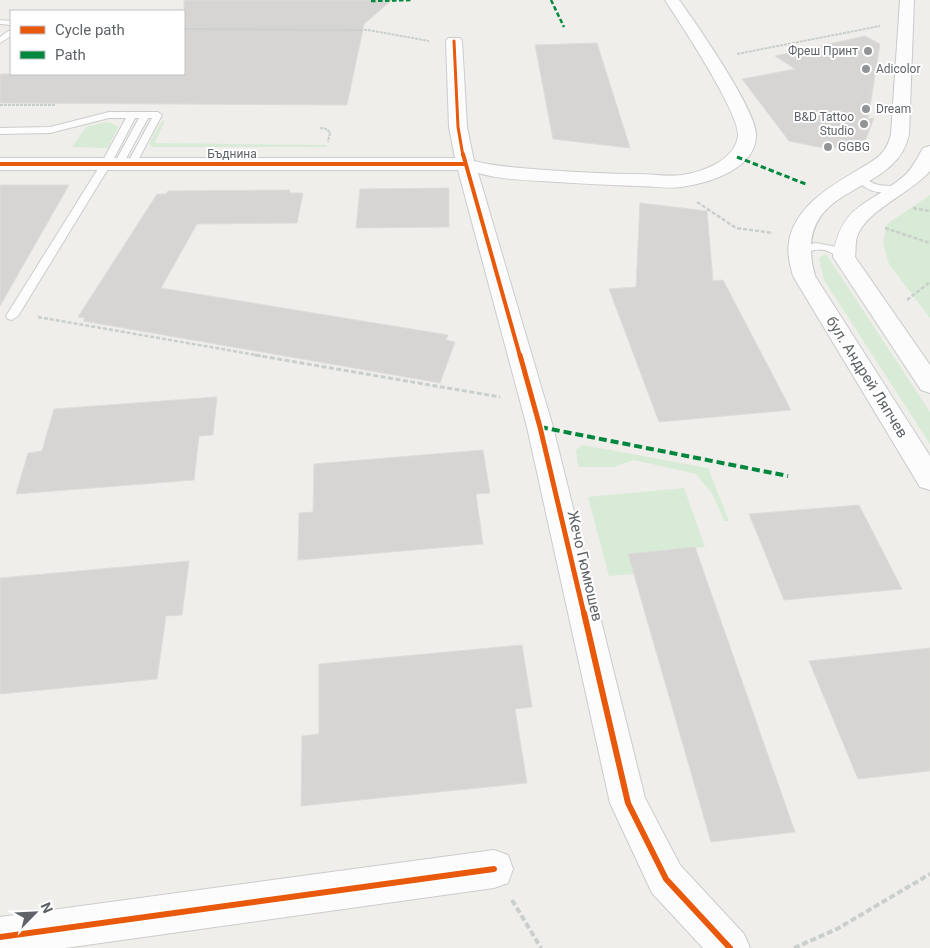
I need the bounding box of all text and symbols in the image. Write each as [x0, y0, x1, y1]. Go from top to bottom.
legend [10, 10, 185, 75]
text: Cycle path [55, 21, 125, 39]
place label: Фреш Принт [788, 44, 858, 58]
marker: Фреш Принт [862, 45, 874, 57]
text: Path [55, 46, 86, 64]
place label: Adicolor [876, 62, 920, 76]
marker: Adicolor [860, 63, 872, 75]
place label: Dream [876, 102, 911, 116]
marker: Dream [860, 103, 872, 115]
place label: B&D Tattoo Studio [794, 110, 854, 138]
marker: B&D Tattoo Studio [858, 118, 870, 130]
place label: GGBG [838, 140, 870, 154]
marker: GGBG [822, 141, 834, 153]
street label: Бъднина [207, 147, 257, 161]
street label: бул. Андрей Ляпчев [822, 313, 912, 441]
street label: Жечо Гюмюшев [564, 509, 606, 623]
north arrow [10, 888, 60, 938]
text: N [38, 900, 56, 915]

